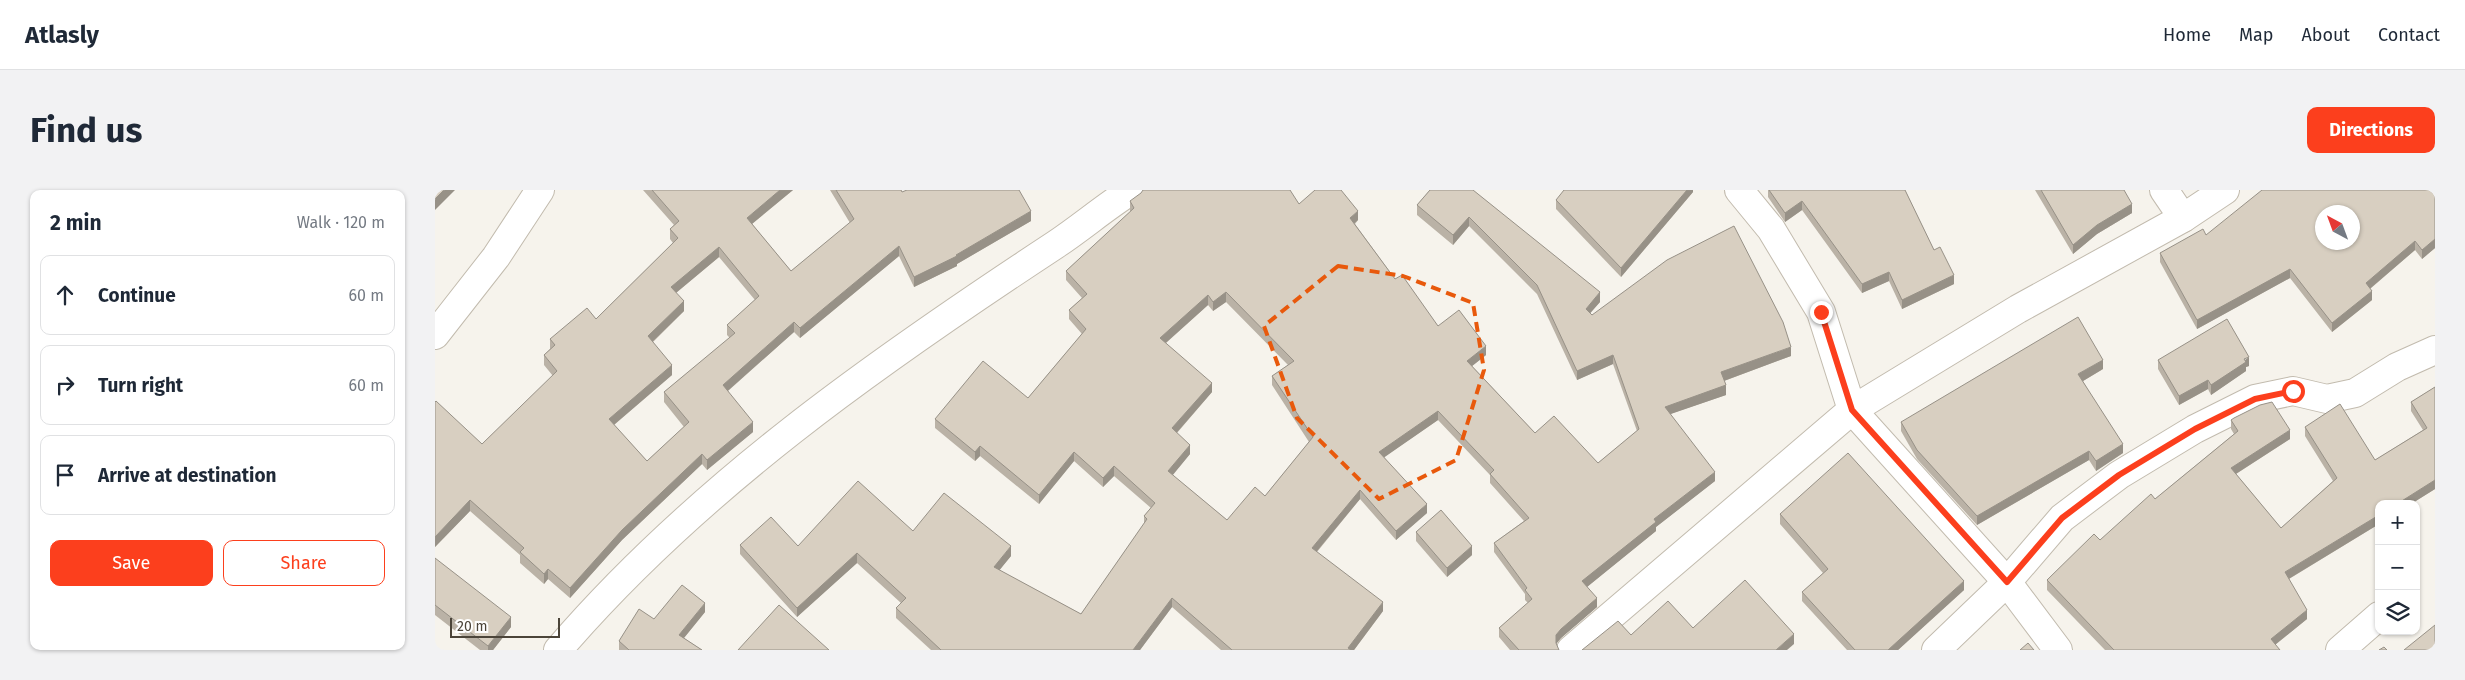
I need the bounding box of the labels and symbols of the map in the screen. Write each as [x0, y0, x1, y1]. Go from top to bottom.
north arrow [2315, 205, 2360, 250]
route end [1810, 301, 1833, 324]
route start [2282, 380, 2305, 403]
scale bar [450, 615, 560, 638]

